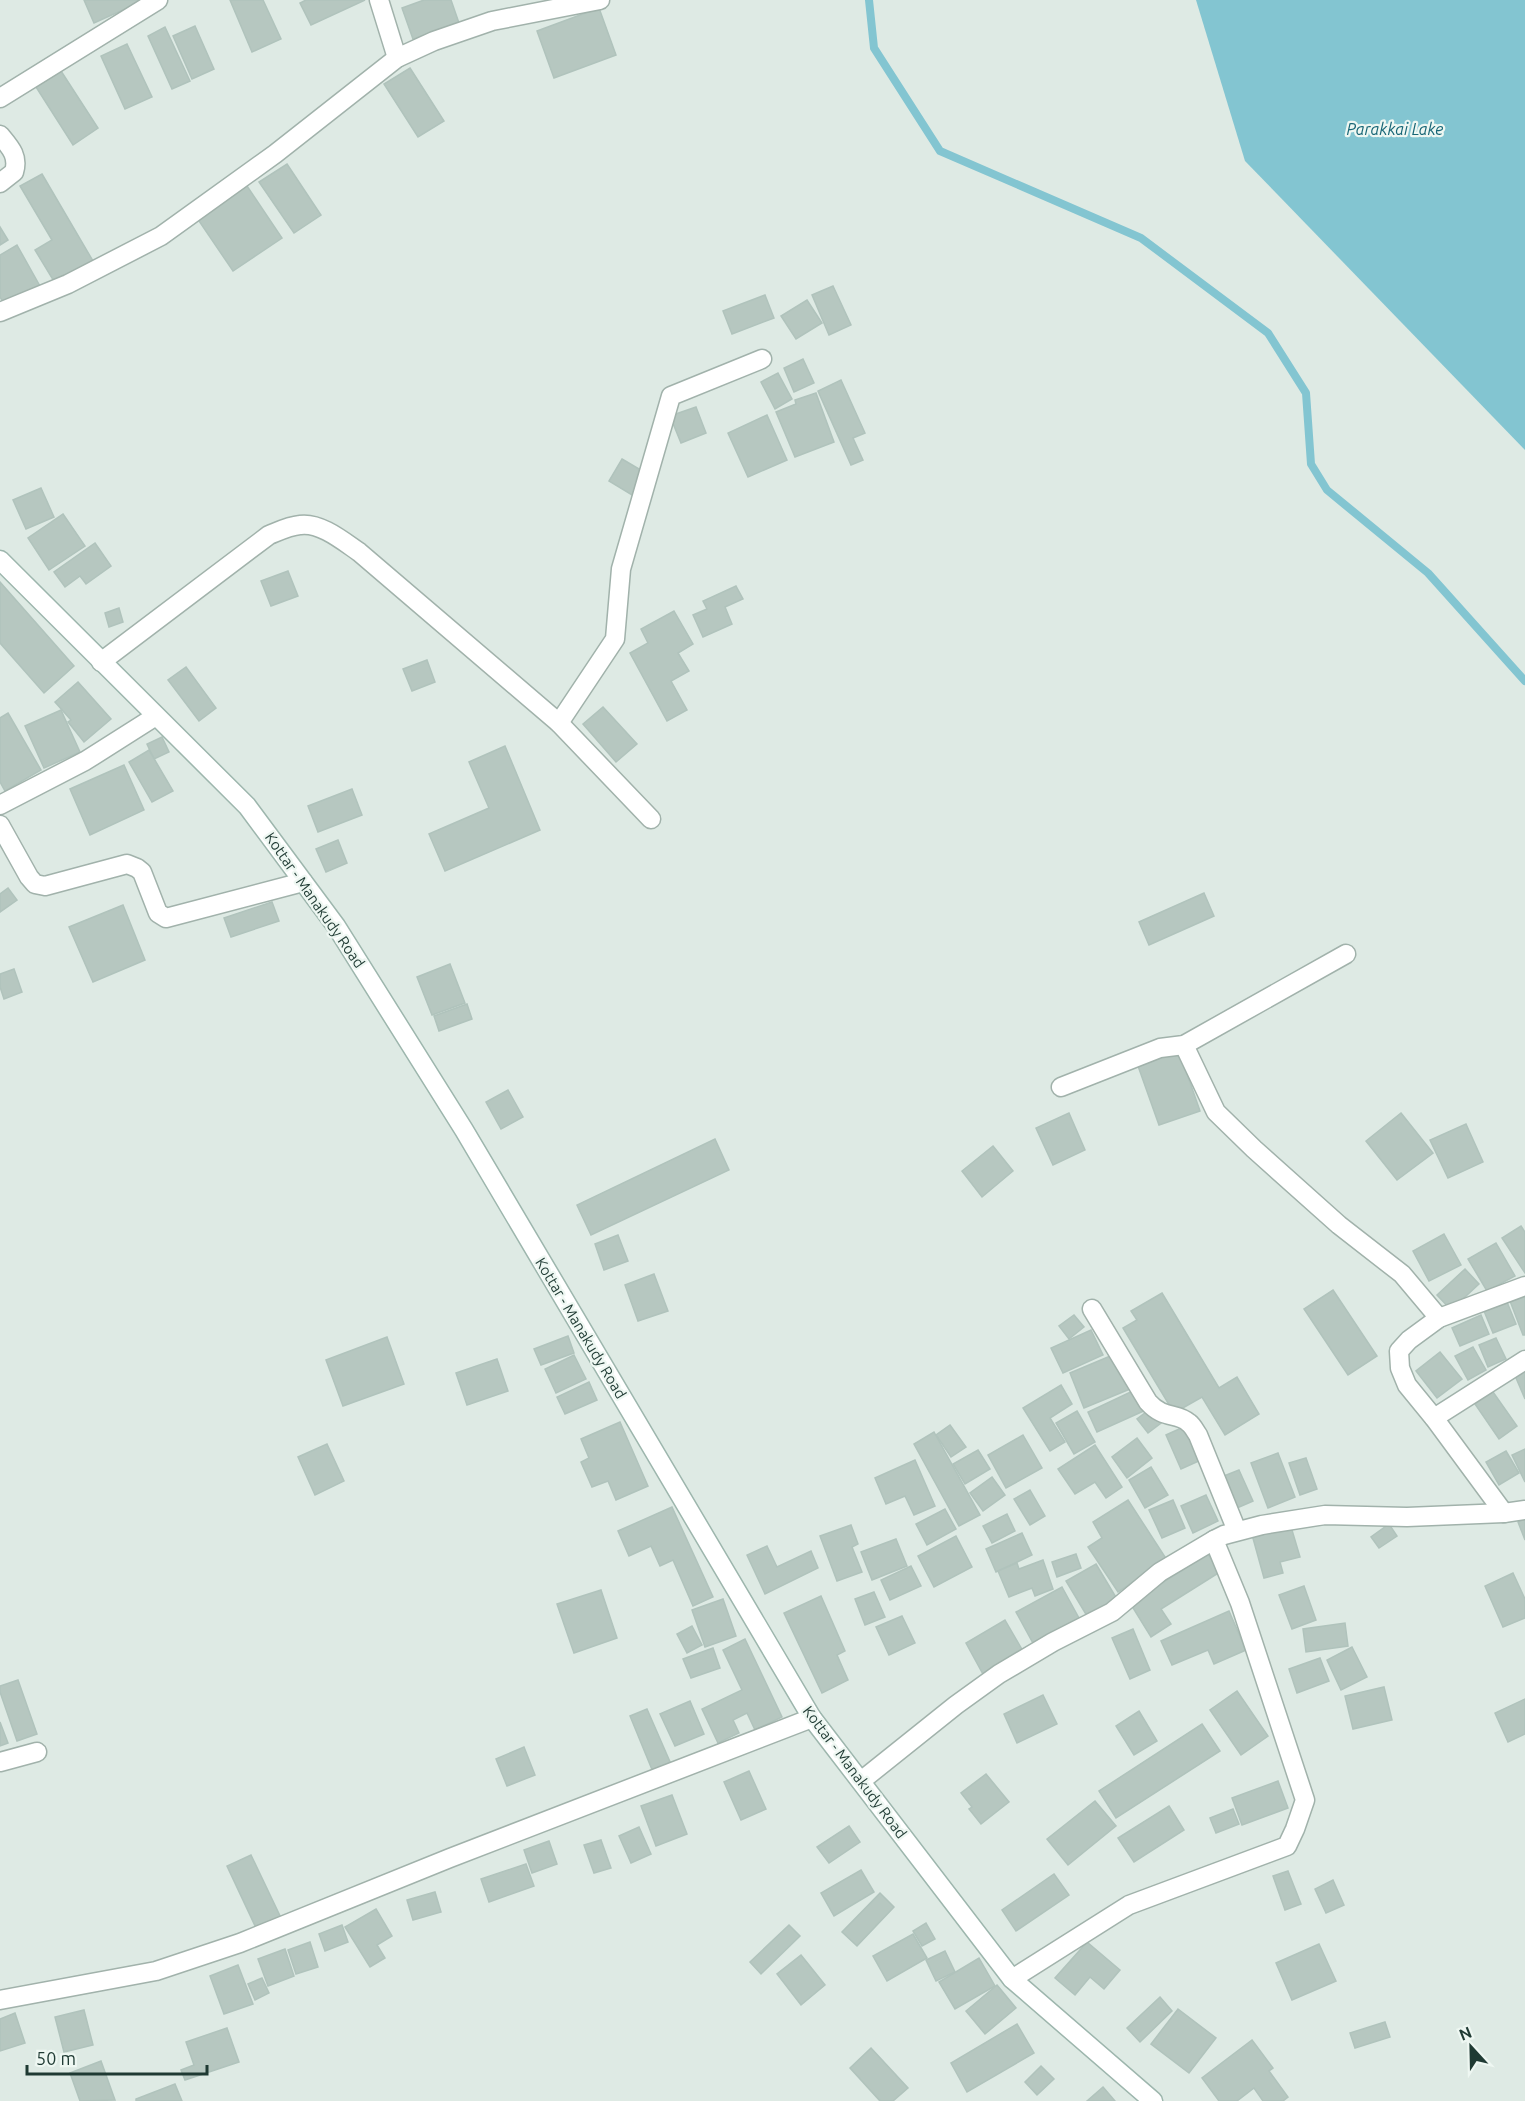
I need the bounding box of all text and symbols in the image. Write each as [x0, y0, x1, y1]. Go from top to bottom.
water label: Parakkai Lake [1347, 120, 1443, 138]
street label: Kottar - Manakudy Road [262, 829, 368, 971]
street label: Kottar - Manakudy Road [532, 1255, 630, 1401]
street label: Kottar - Manakudy Road [800, 1702, 910, 1842]
north arrow [1441, 2017, 1501, 2077]
text: N [1456, 2023, 1474, 2044]
scale bar [27, 2038, 207, 2076]
text: 50 m [36, 2048, 76, 2068]

